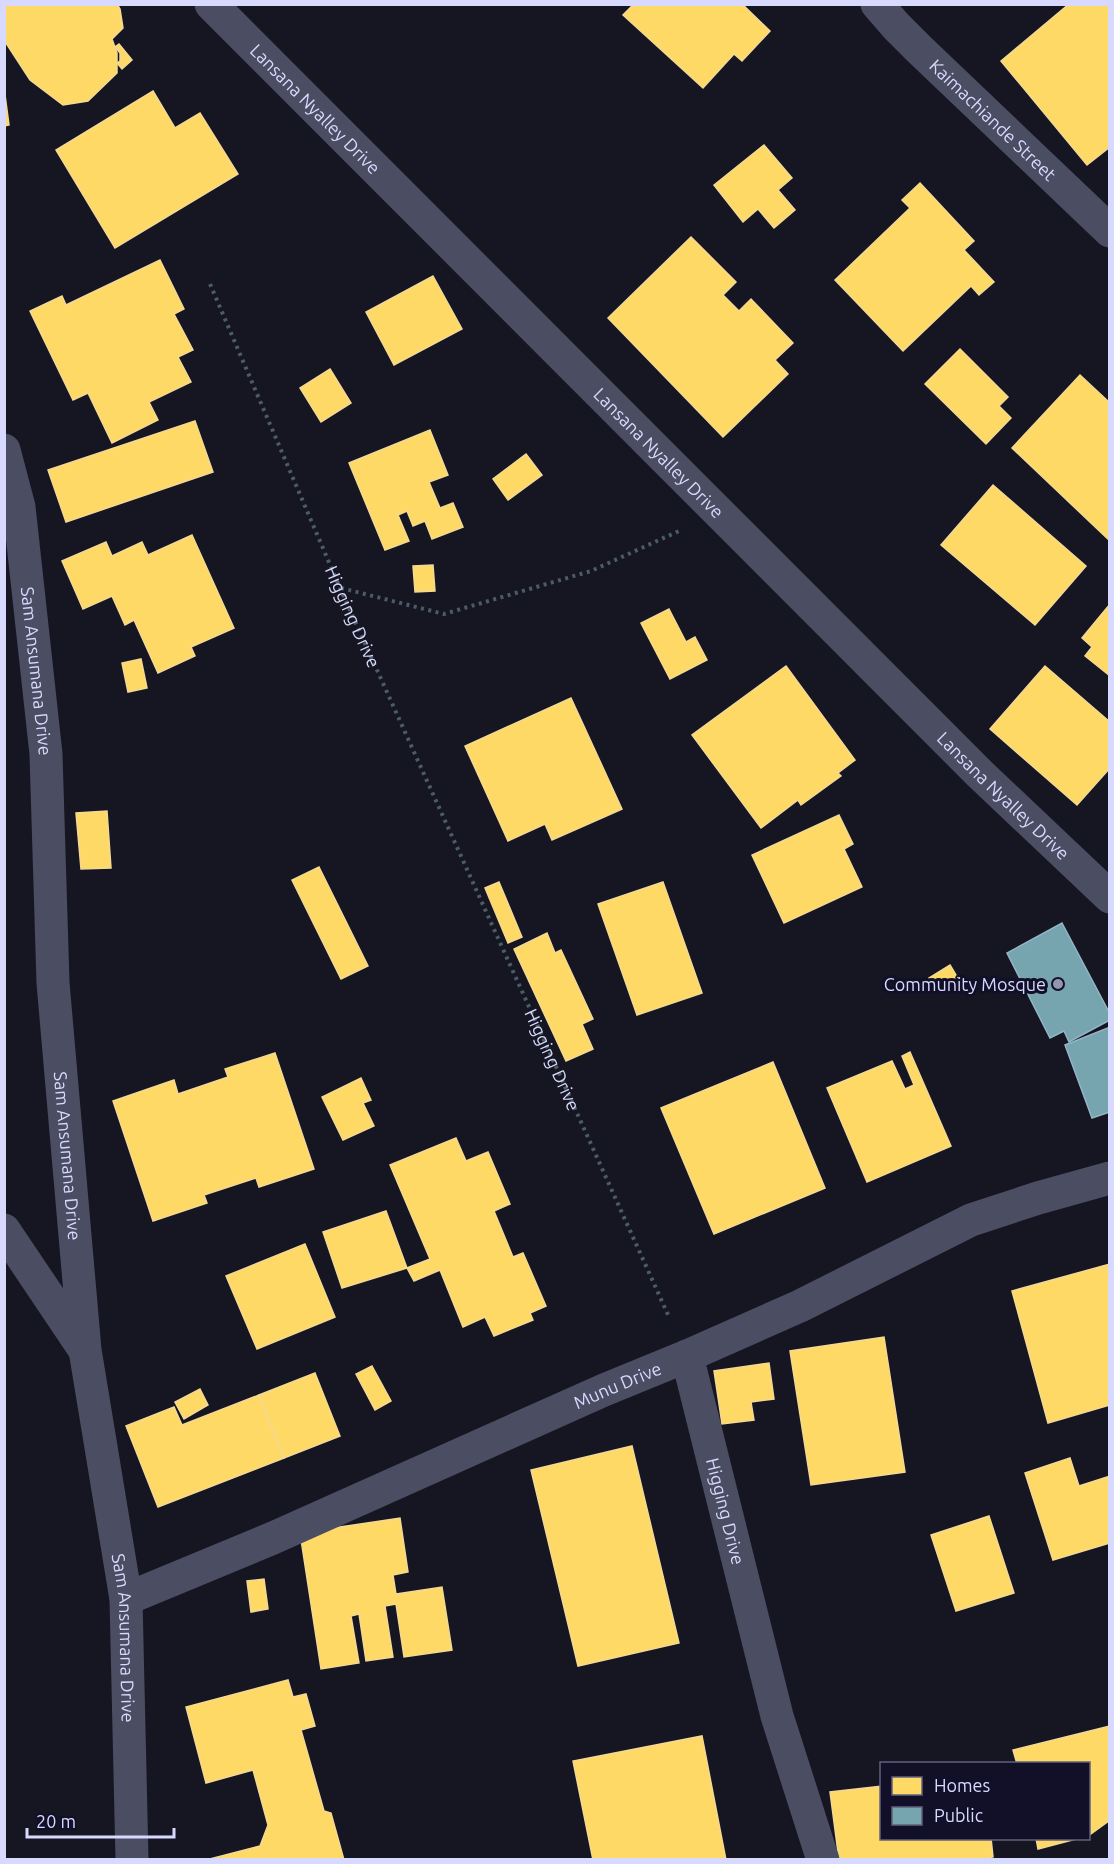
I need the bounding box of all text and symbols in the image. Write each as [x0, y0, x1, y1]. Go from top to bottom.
street label: Lansana Nyalley Drive [247, 40, 385, 178]
street label: Kaimachiande Street [926, 55, 1060, 184]
street label: Lansana Nyalley Drive [590, 384, 728, 522]
street label: Higging Drive [322, 563, 385, 671]
street label: Sam Ansumana Drive [18, 586, 56, 756]
street label: Lansana Nyalley Drive [934, 727, 1074, 863]
place label: Community Mosque [884, 974, 1046, 994]
marker: Community Mosque [1051, 977, 1065, 991]
street label: Higging Drive [521, 1006, 584, 1114]
street label: Sam Ansumana Drive [51, 1071, 85, 1241]
street label: Munu Drive [570, 1358, 664, 1412]
street label: Higging Drive [703, 1456, 749, 1567]
street label: Sam Ansumana Drive [109, 1552, 139, 1723]
legend [880, 1762, 1090, 1840]
text: Homes [934, 1775, 991, 1795]
scale bar [27, 1801, 174, 1839]
text: Public [934, 1805, 983, 1825]
text: 20 m [36, 1811, 76, 1831]

